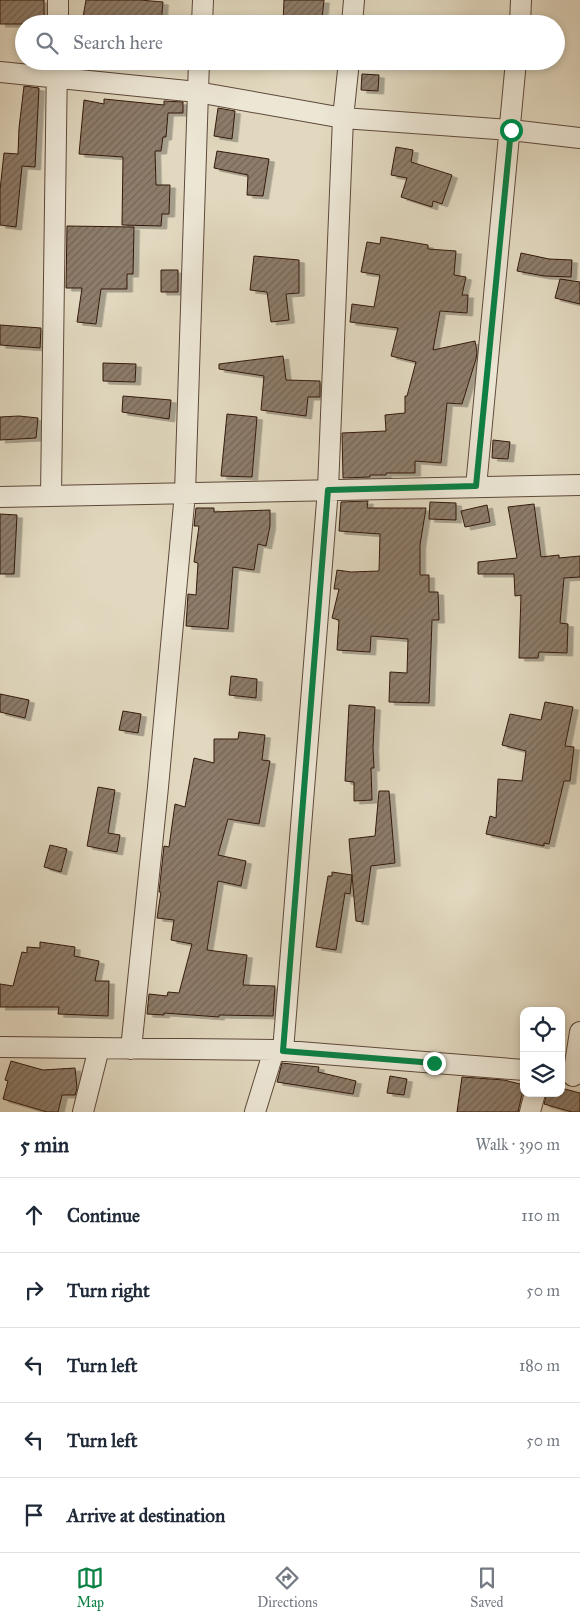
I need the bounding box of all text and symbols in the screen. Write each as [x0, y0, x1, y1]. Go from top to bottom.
search box [15, 15, 565, 70]
icon: search [33, 29, 61, 57]
text: Search here [73, 31, 163, 54]
route start [500, 119, 523, 142]
map controls [520, 1007, 565, 1097]
button: locate [520, 1007, 565, 1052]
route end [423, 1052, 446, 1075]
button: layers [520, 1052, 565, 1097]
text: 5 min [20, 1132, 69, 1158]
text: Walk · 390 m [475, 1135, 560, 1154]
icon: ahead [20, 1201, 48, 1229]
text: Continue [67, 1204, 140, 1227]
text: 110 m [521, 1206, 560, 1225]
icon: right [20, 1276, 48, 1304]
text: Turn right [67, 1279, 150, 1302]
text: 50 m [526, 1281, 560, 1300]
icon: left [20, 1351, 48, 1379]
text: Turn left [67, 1354, 137, 1377]
text: 180 m [519, 1356, 560, 1375]
icon: left [20, 1426, 48, 1454]
text: Turn left [67, 1429, 137, 1452]
text: 50 m [526, 1431, 560, 1450]
icon: arrive [20, 1501, 48, 1529]
text: Arrive at destination [67, 1504, 225, 1527]
tab: Map [76, 1564, 104, 1611]
tab: Directions [257, 1564, 318, 1611]
tab: Saved [470, 1564, 504, 1611]

